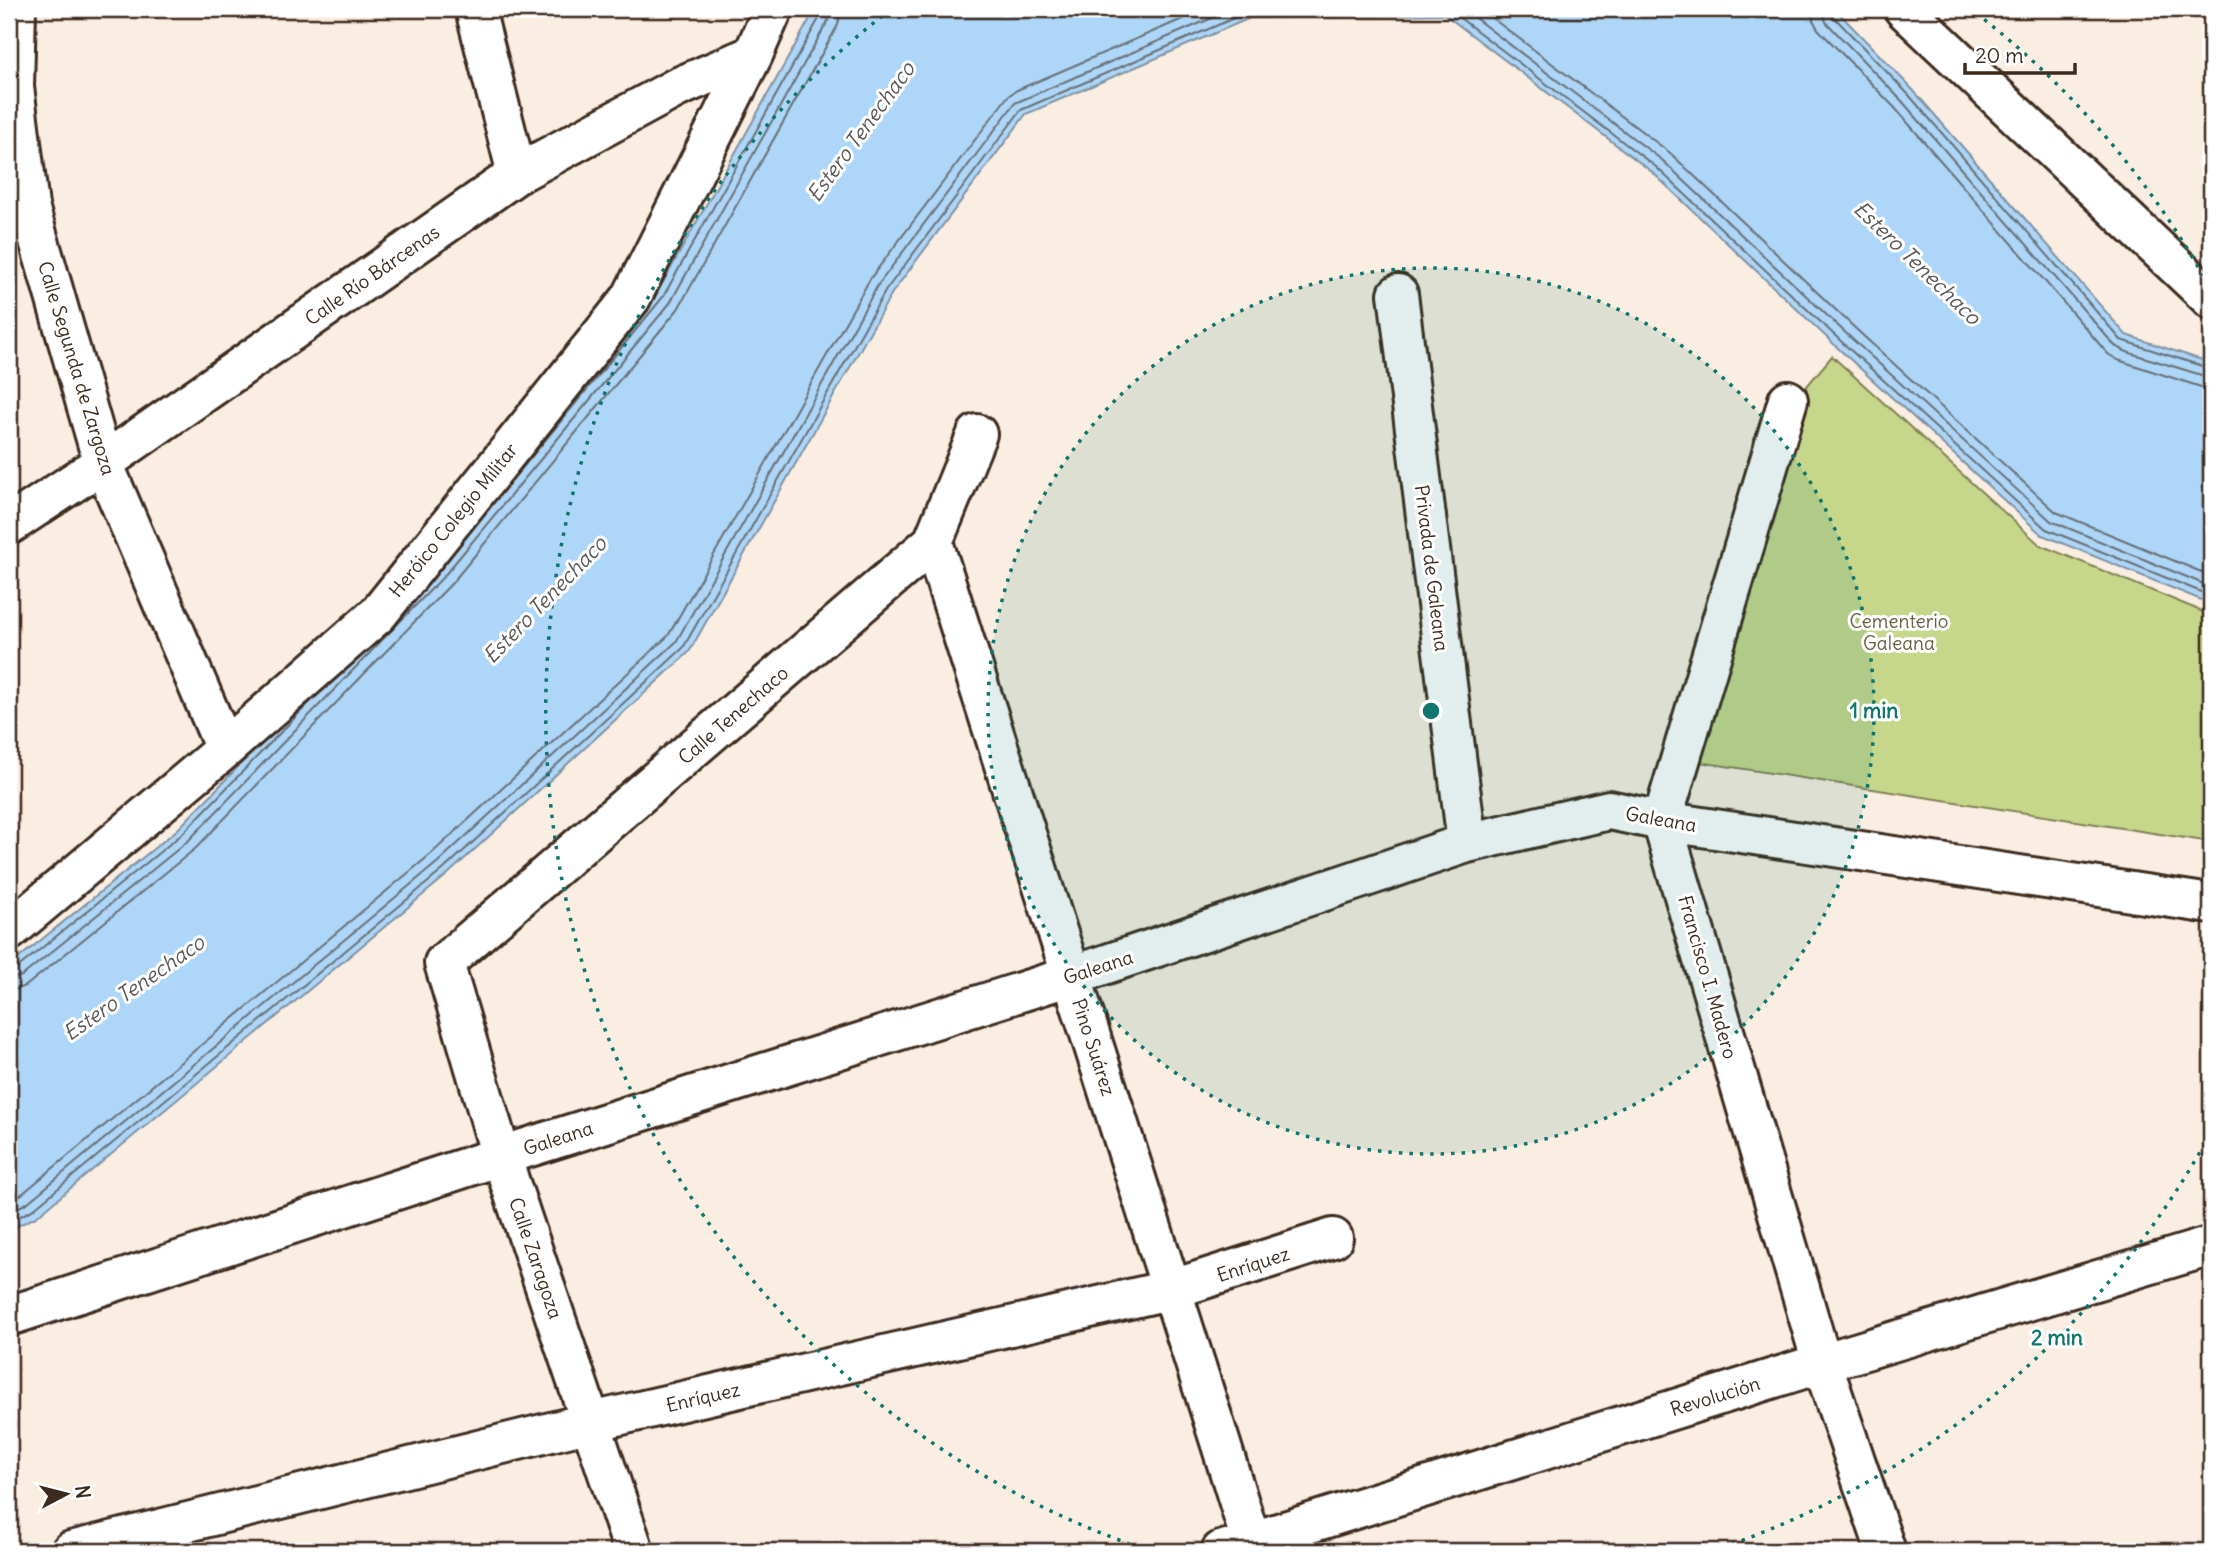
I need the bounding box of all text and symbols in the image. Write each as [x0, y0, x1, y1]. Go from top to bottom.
scale bar [1965, 32, 2075, 76]
text: 20 m [1975, 42, 2024, 69]
water label: Estero Tenechaco [801, 55, 921, 207]
water label: Estero Tenechaco [1848, 195, 1987, 331]
street label: Calle Río Bárcenas [300, 220, 444, 330]
street label: Calle Segunda de Zargoza [33, 258, 121, 478]
street label: Heróico Colegio Militar [383, 438, 523, 602]
street label: Privada de Galeana [1410, 483, 1454, 653]
water label: Estero Tenechaco [477, 530, 613, 669]
park label: Cementerio Galeana [1849, 609, 1949, 655]
street label: Calle Tenechaco [673, 661, 793, 769]
text: 1 min [1850, 697, 1898, 724]
centre of rings [1419, 699, 1443, 723]
street label: Galeana [1624, 801, 1699, 837]
street label: Francisco I. Madero [1673, 892, 1743, 1062]
water label: Estero Tenechaco [58, 928, 211, 1046]
street label: Galeana [1060, 944, 1136, 990]
street label: Pino Suárez [1067, 995, 1121, 1099]
street label: Galeana [520, 1115, 596, 1161]
street label: Calle Zaragoza [504, 1194, 568, 1322]
street label: Enríquez [1214, 1241, 1292, 1287]
text: 2 min [2031, 1324, 2083, 1351]
street label: Revolución [1667, 1371, 1763, 1421]
street label: Enríquez [664, 1377, 742, 1417]
north arrow [32, 1458, 102, 1528]
text: N [70, 1484, 96, 1500]

